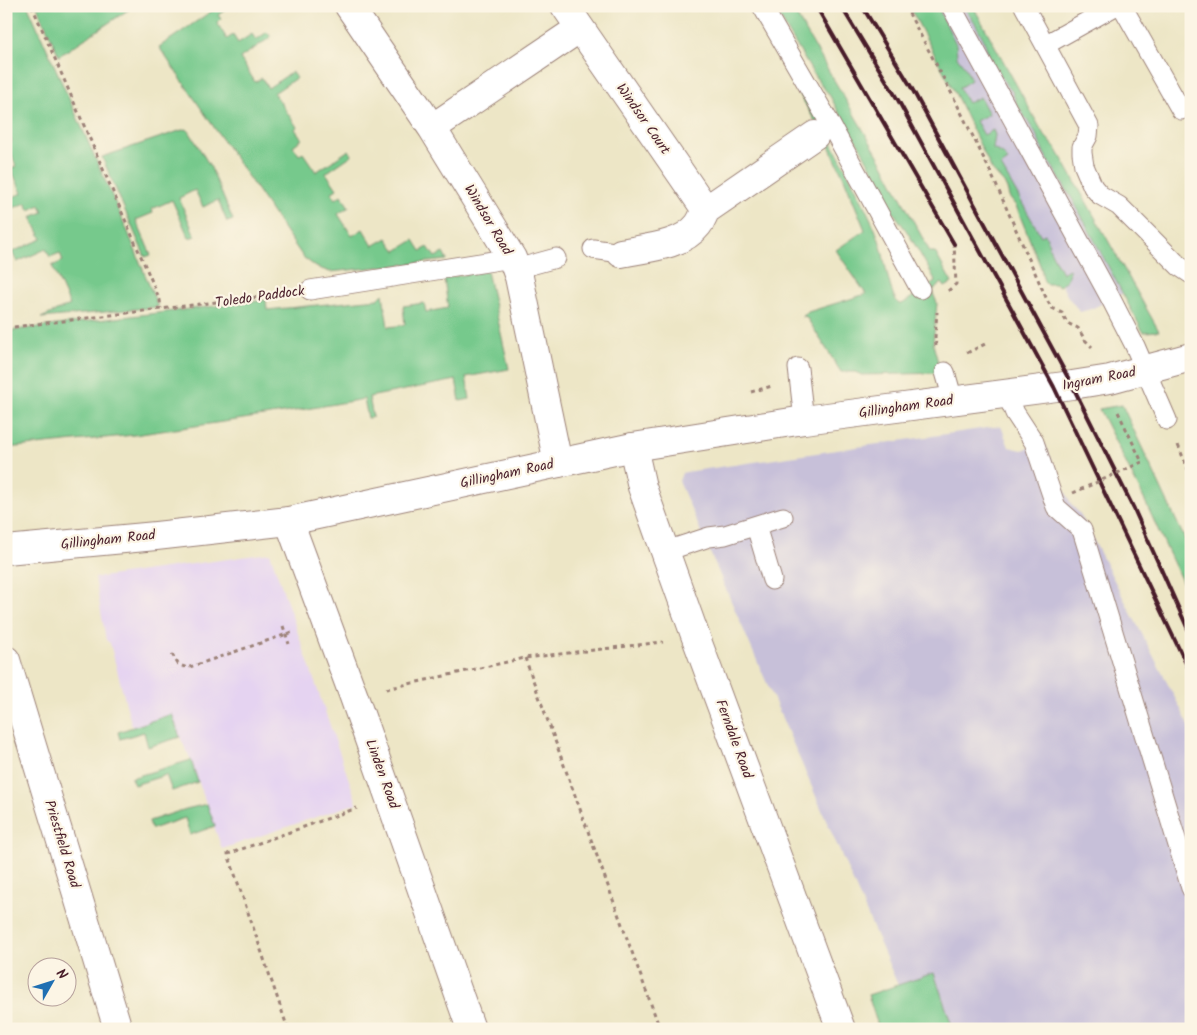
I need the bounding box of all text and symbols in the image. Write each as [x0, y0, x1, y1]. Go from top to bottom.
street label: Windsor Court [610, 79, 676, 160]
street label: Windsor Road [458, 180, 518, 261]
street label: Toledo Paddock [214, 280, 306, 314]
street label: Ingram Road [1060, 361, 1139, 397]
street label: Gillingham Road [857, 389, 956, 425]
street label: Gillingham Road [458, 453, 557, 495]
street label: Gillingham Road [60, 524, 157, 556]
street label: Ferndale Road [710, 696, 759, 783]
street label: Linden Road [359, 736, 405, 813]
street label: Priestfield Road [38, 797, 86, 892]
north arrow [28, 958, 78, 1008]
text: N [50, 964, 73, 985]

